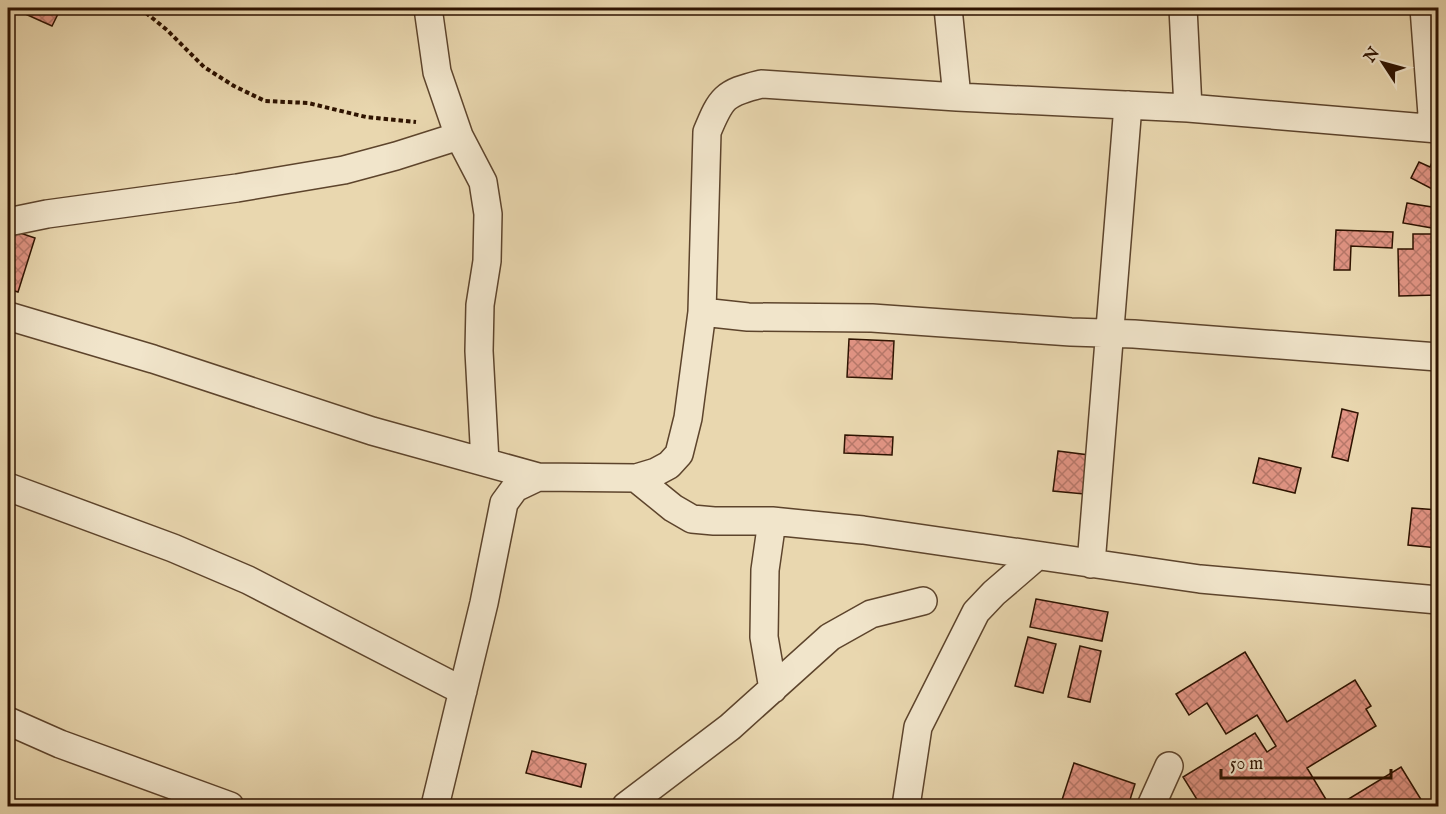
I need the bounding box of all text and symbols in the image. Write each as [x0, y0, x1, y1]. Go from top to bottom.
north arrow [1353, 33, 1413, 93]
text: N [1360, 44, 1385, 68]
scale bar [1221, 742, 1390, 780]
text: 50 m [1230, 753, 1263, 776]

